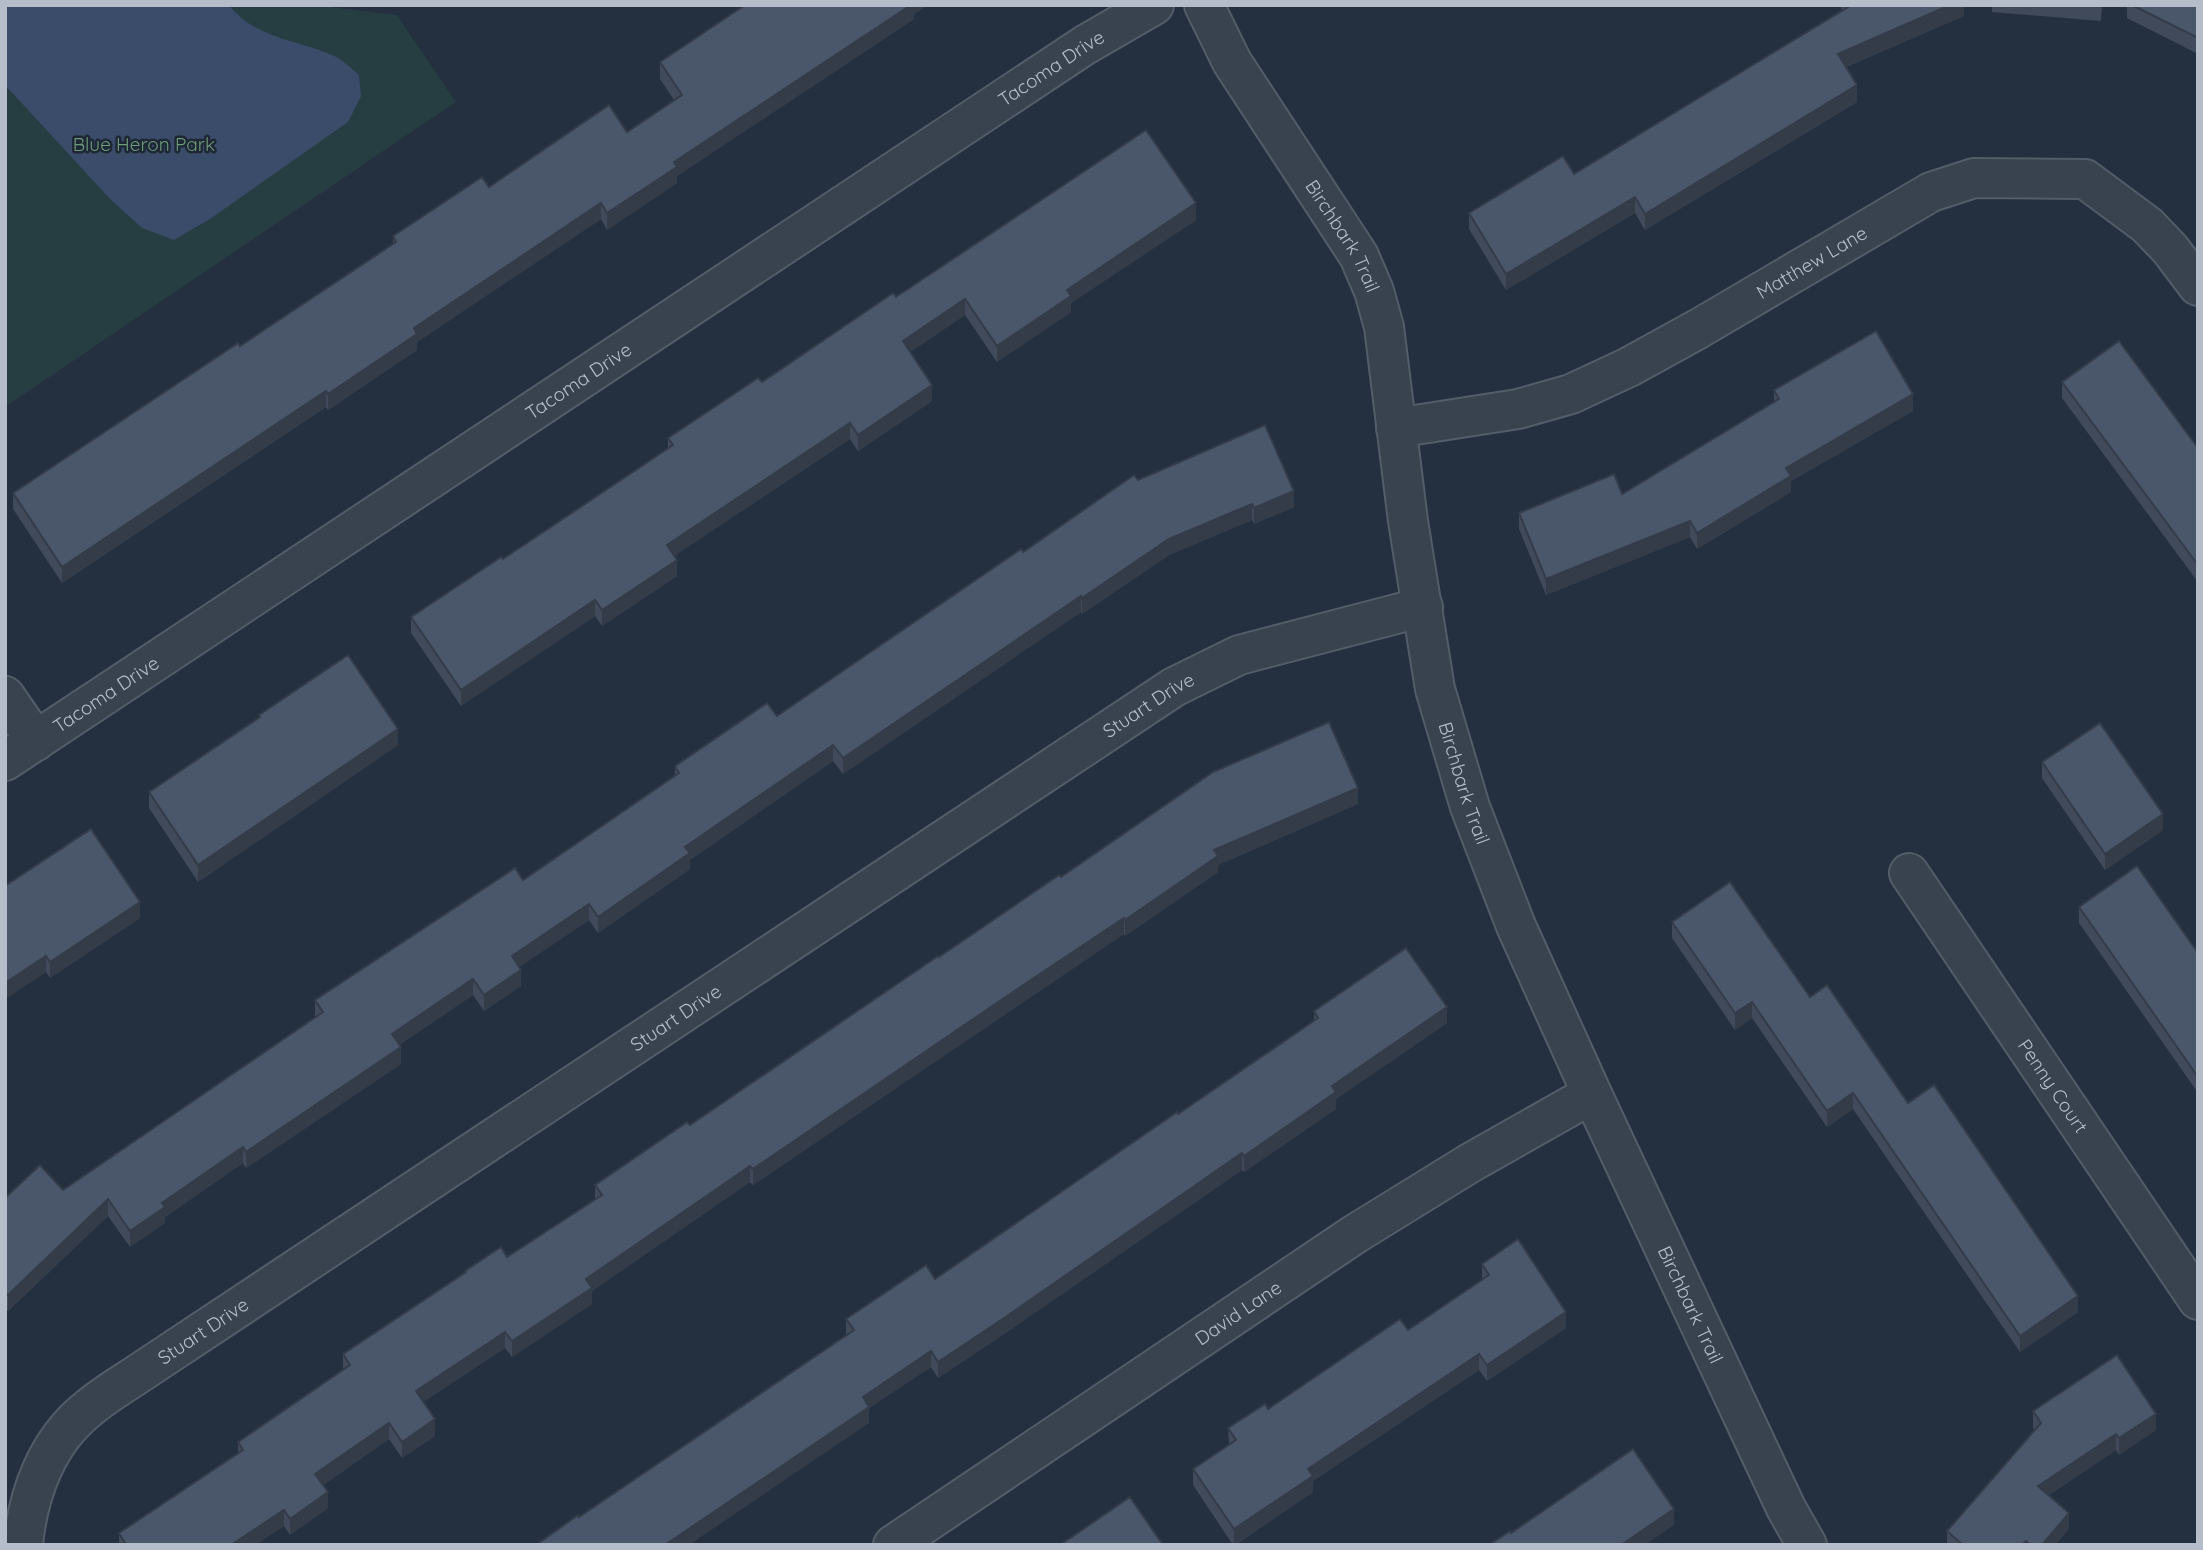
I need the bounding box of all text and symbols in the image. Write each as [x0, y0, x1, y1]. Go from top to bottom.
street label: Tacoma Drive [993, 24, 1109, 111]
park label: Blue Heron Park [73, 132, 215, 156]
street label: Birchbark Trail [1300, 175, 1385, 296]
street label: Matthew Lane [1752, 220, 1871, 304]
street label: Tacoma Drive [521, 337, 636, 425]
street label: Tacoma Drive [48, 650, 163, 738]
street label: Stuart Drive [1098, 667, 1198, 743]
street label: Birchbark Trail [1433, 719, 1495, 848]
street label: Stuart Drive [626, 979, 726, 1056]
street label: Penny Court [2013, 1034, 2093, 1137]
street label: Birchbark Trail [1653, 1242, 1728, 1367]
street label: David Lane [1190, 1275, 1286, 1350]
street label: Stuart Drive [153, 1292, 253, 1370]

